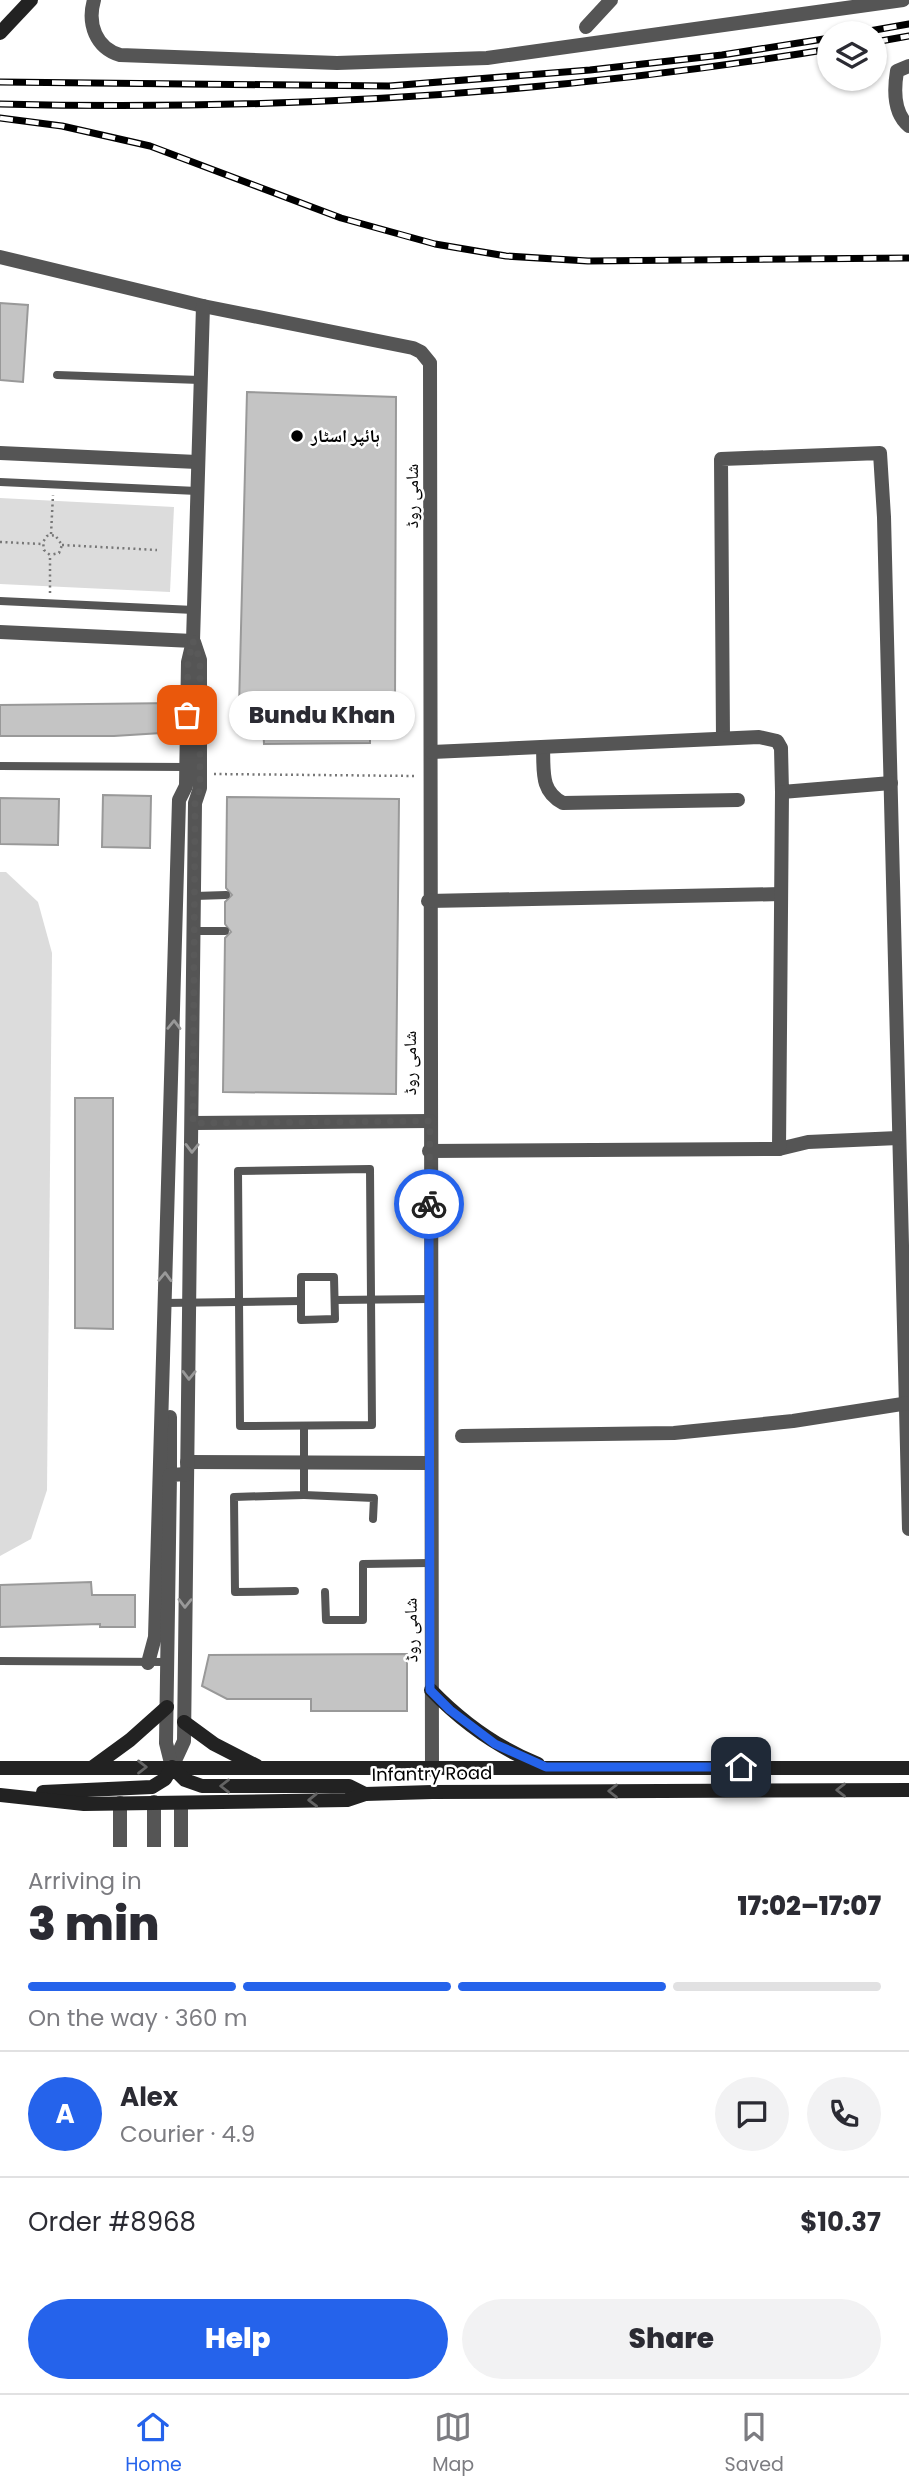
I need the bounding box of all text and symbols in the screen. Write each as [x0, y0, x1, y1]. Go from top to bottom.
map controls [817, 21, 887, 91]
button: layers [817, 21, 887, 91]
place label: ہائپر اسٹار [310, 423, 380, 448]
marker: ہائپر اسٹار [289, 428, 305, 444]
street label: شامی روڈ [399, 464, 424, 528]
pin [157, 685, 217, 745]
callout: Bundu Khan [229, 690, 414, 740]
icon: bag [168, 696, 206, 734]
text: Bundu Khan [249, 699, 395, 731]
one-way arrow [166, 1020, 182, 1030]
street label: شامی روڈ [397, 1031, 422, 1095]
one-way arrow [185, 1143, 200, 1154]
courier [394, 1169, 464, 1239]
icon: bike [410, 1185, 448, 1223]
one-way arrow [158, 1271, 173, 1282]
one-way arrow [181, 1370, 196, 1381]
street label: شامی روڈ [397, 1597, 424, 1663]
one-way arrow [177, 1598, 193, 1609]
pin [711, 1737, 771, 1797]
icon: home [722, 1748, 760, 1786]
one-way arrow [137, 1759, 147, 1775]
street label: Infantry Road [371, 1760, 492, 1787]
one-way arrow [219, 1778, 229, 1794]
one-way arrow [835, 1782, 846, 1798]
one-way arrow [608, 1783, 618, 1799]
one-way arrow [307, 1792, 318, 1808]
text: Arriving in [28, 1865, 142, 1897]
text: 17:02–17:07 [738, 1888, 881, 1924]
text: 3 min [28, 1892, 160, 1956]
text: On the way · 360 m [28, 2002, 247, 2034]
button: chat [715, 2077, 789, 2151]
button: phone [807, 2077, 881, 2151]
text: Alex [120, 2079, 178, 2115]
text: A [55, 2096, 75, 2132]
text: Courier · 4.9 [120, 2118, 255, 2150]
text: Order #8968 [28, 2204, 196, 2240]
text: $10.37 [800, 2204, 881, 2240]
button: Help [28, 2299, 448, 2379]
button: Share [462, 2299, 881, 2379]
tab: Home [125, 2408, 182, 2479]
tab: Map [432, 2408, 474, 2479]
tab: Saved [725, 2408, 784, 2479]

